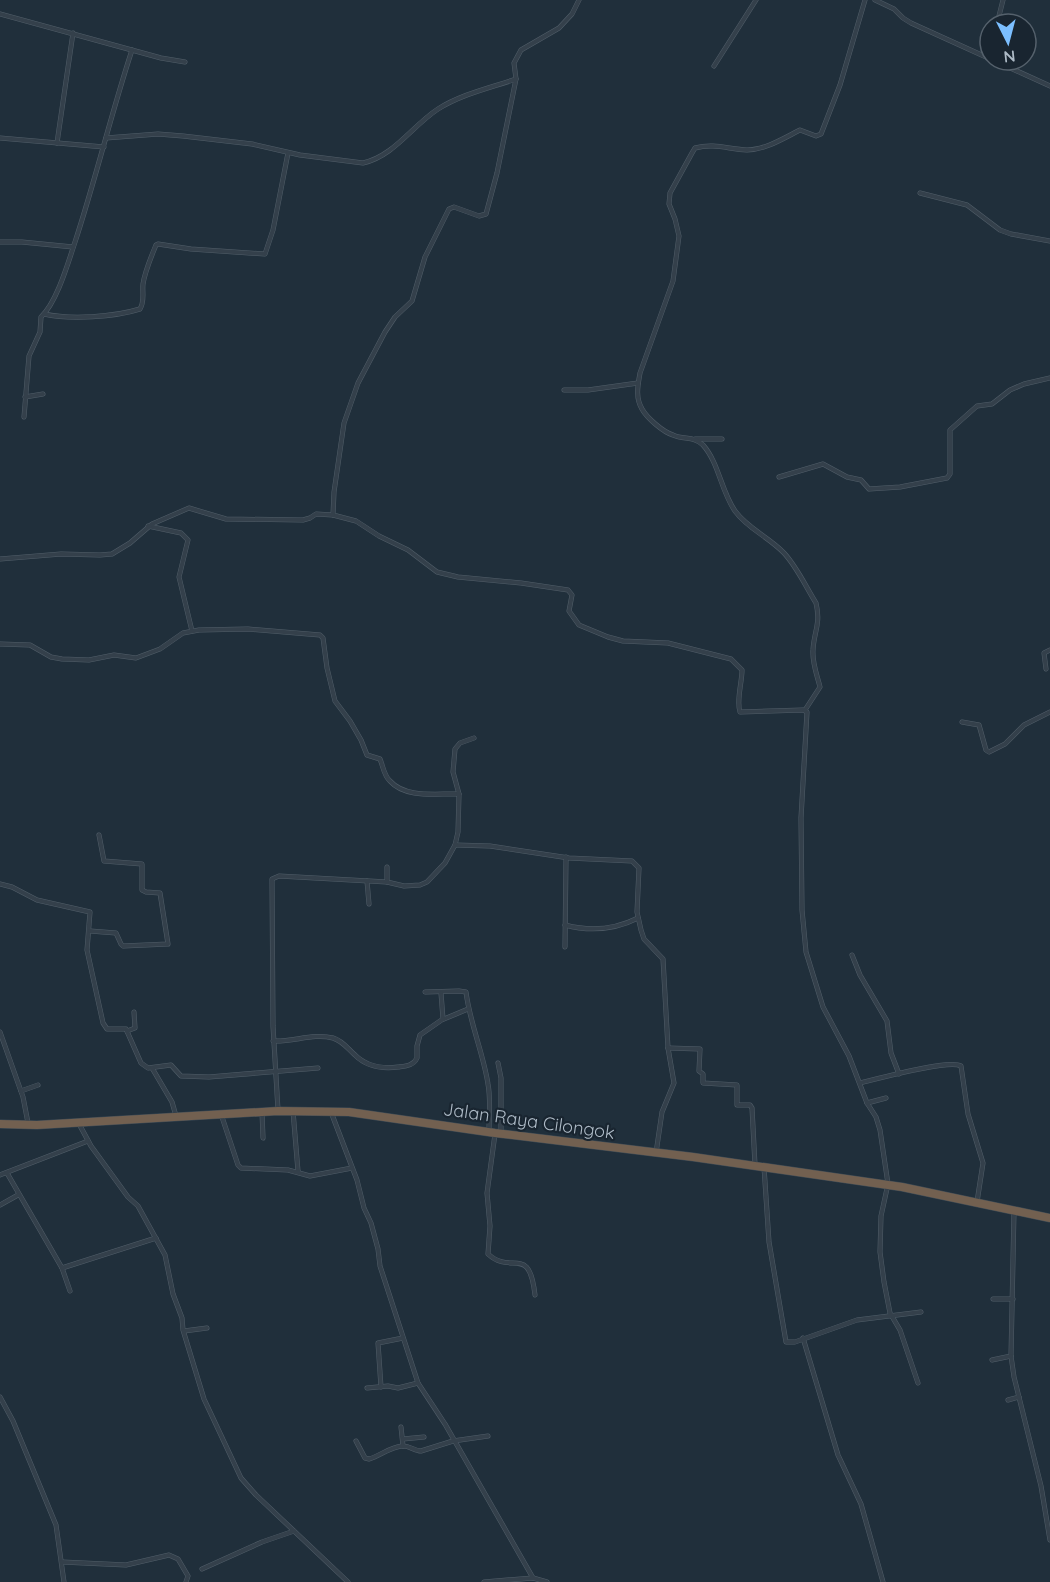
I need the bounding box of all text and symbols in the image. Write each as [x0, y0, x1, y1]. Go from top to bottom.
north arrow [978, 12, 1038, 72]
text: N [1003, 46, 1016, 67]
street label: Jalan Raya Cilongok [442, 1097, 616, 1144]

